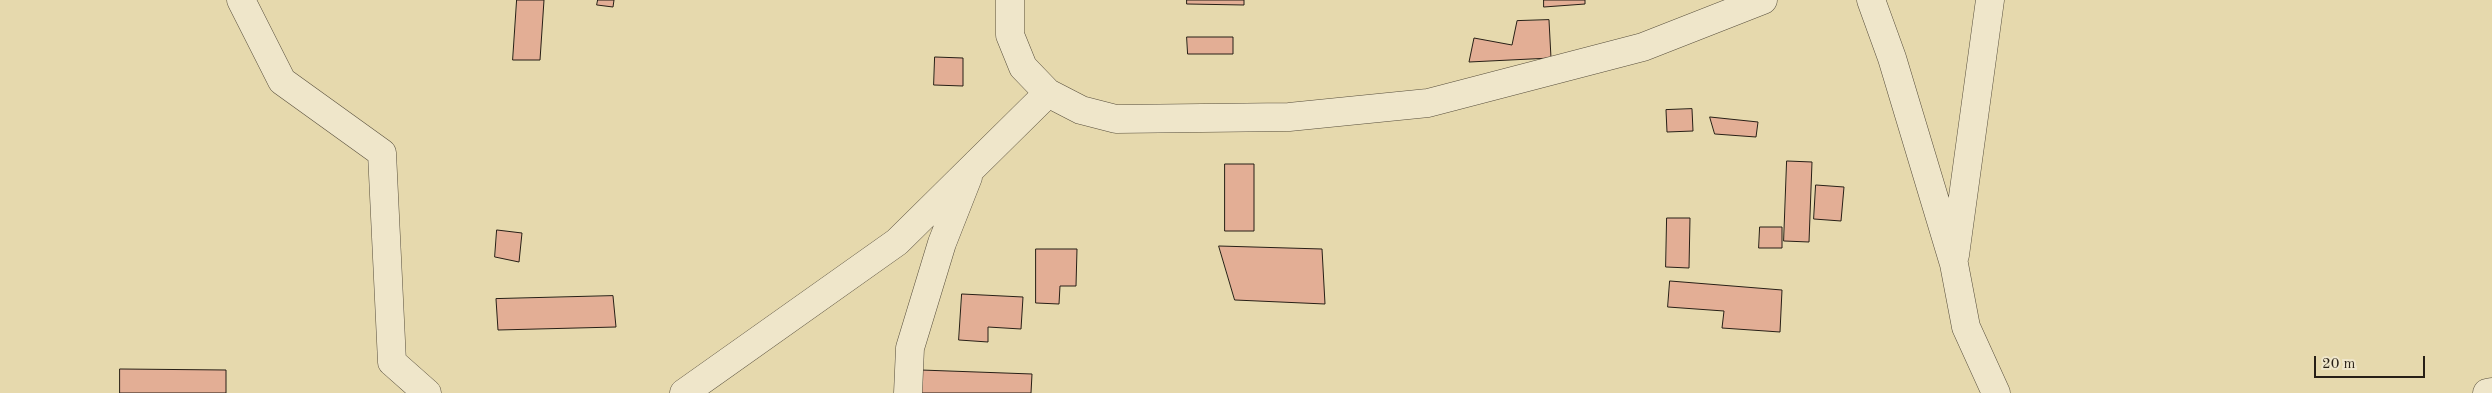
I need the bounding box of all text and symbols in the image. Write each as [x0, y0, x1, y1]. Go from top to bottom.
scale bar [2317, 346, 2428, 378]
text: 20 m [2322, 357, 2356, 372]

